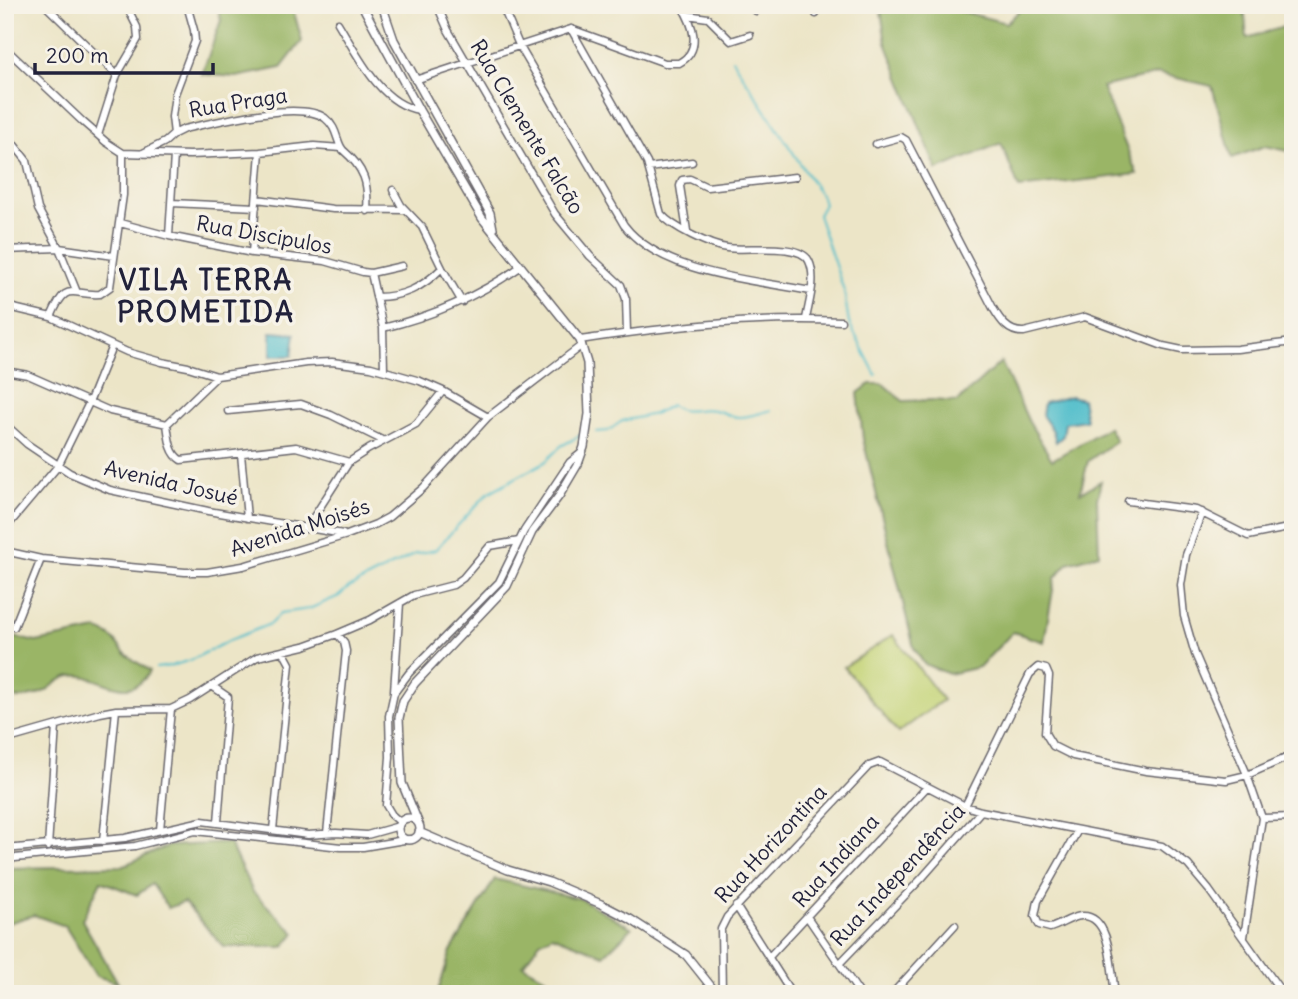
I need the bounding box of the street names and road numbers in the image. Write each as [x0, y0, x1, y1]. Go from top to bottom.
street label: Rua Clemente Falcão [465, 35, 590, 219]
street label: Rua Praga [187, 81, 289, 124]
street label: Rua Discipulos [194, 209, 334, 260]
street label: Avenida Josué [102, 454, 241, 511]
street label: Avenida Moisés [227, 492, 373, 563]
street label: Rua Horizontina [709, 779, 832, 908]
street label: Rua Independência [824, 798, 971, 952]
street label: Rua Indiana [787, 808, 885, 913]

